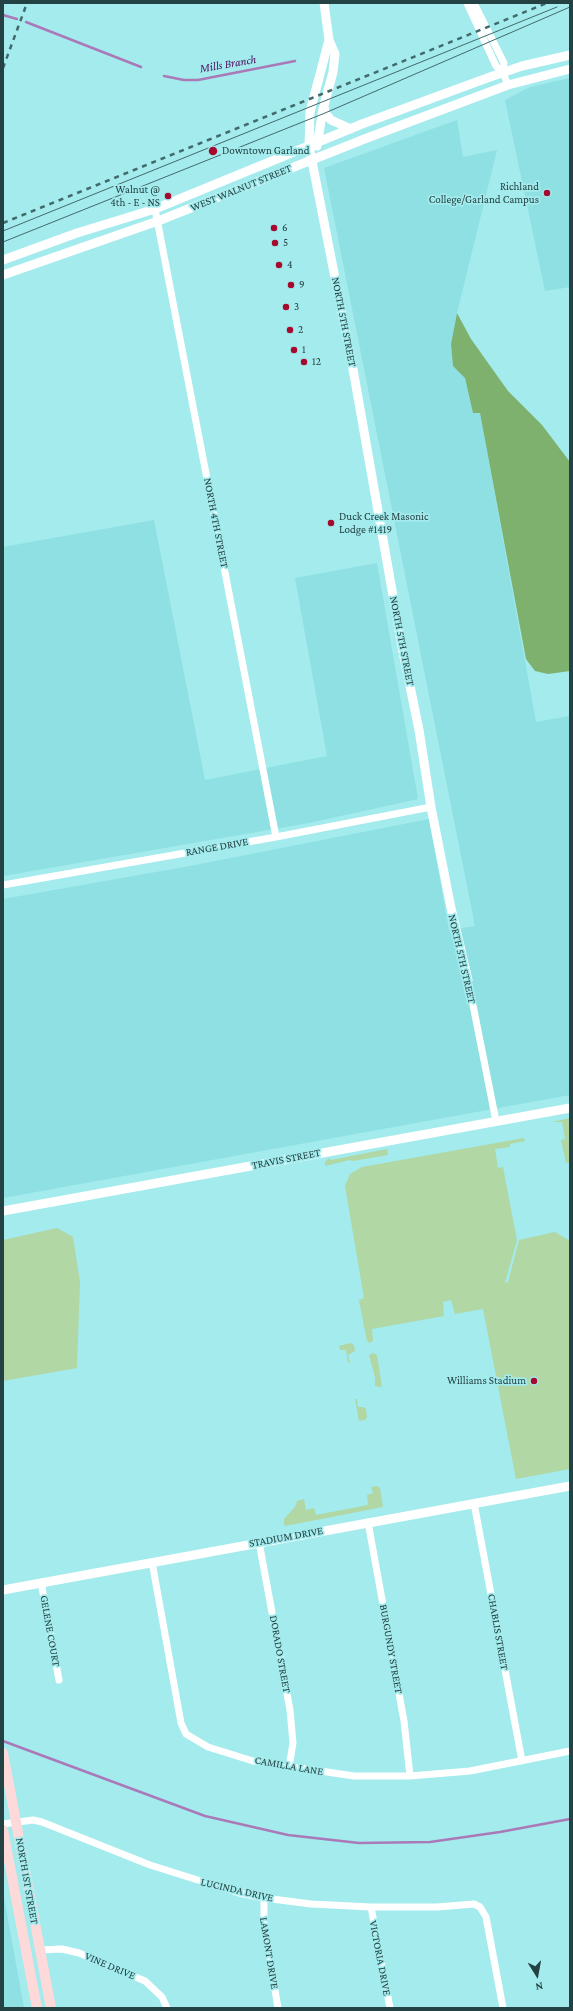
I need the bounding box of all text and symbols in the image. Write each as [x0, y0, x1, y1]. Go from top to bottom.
water label: Mills Branch [199, 52, 257, 76]
place label: Downtown Garland [222, 144, 309, 158]
marker: Downtown Garland [207, 145, 219, 157]
street label: WEST WALNUT STREET [188, 162, 294, 214]
place label: Richland College/Garland Campus [429, 180, 539, 206]
place label: Walnut @ 4th - E - NS [110, 183, 160, 209]
marker: Richland College/Garland Campus [542, 188, 552, 198]
marker: Walnut @ 4th - E - NS [163, 191, 173, 201]
place label: 6 [282, 221, 288, 235]
marker: 6 [269, 223, 279, 233]
place label: 5 [283, 236, 288, 250]
marker: 5 [270, 238, 280, 248]
place label: 4 [287, 258, 293, 272]
marker: 4 [274, 260, 284, 270]
street label: NORTH 5TH STREET [329, 276, 359, 368]
place label: 9 [299, 278, 305, 292]
marker: 9 [286, 280, 296, 290]
place label: 3 [294, 300, 299, 314]
marker: 3 [281, 302, 291, 312]
place label: 2 [298, 323, 303, 337]
marker: 2 [285, 325, 295, 335]
place label: 1 [302, 343, 306, 357]
marker: 1 [289, 345, 299, 355]
place label: 12 [312, 355, 321, 369]
marker: 12 [299, 357, 309, 367]
street label: NORTH 4TH STREET [201, 477, 231, 569]
place label: Duck Creek Masonic Lodge #1419 [339, 510, 428, 536]
marker: Duck Creek Masonic Lodge #1419 [326, 518, 336, 528]
street label: NORTH 5TH STREET [387, 595, 417, 687]
street label: RANGE DRIVE [185, 835, 249, 859]
street label: NORTH 5TH STREET [445, 913, 479, 1005]
street label: TRAVIS STREET [251, 1146, 321, 1172]
place label: Williams Stadium [447, 1374, 526, 1388]
marker: Williams Stadium [529, 1376, 539, 1386]
street label: STADIUM DRIVE [248, 1524, 324, 1550]
street label: CHABLIS STREET [485, 1593, 511, 1671]
street label: GELENE COURT [37, 1594, 63, 1668]
street label: BURGUNDY STREET [377, 1603, 405, 1695]
street label: DORADO STREET [267, 1614, 293, 1694]
street label: CAMILLA LANE [254, 1753, 324, 1779]
street label: NORTH 1ST STREET [13, 1837, 41, 1925]
street label: LUCINDA DRIVE [199, 1875, 275, 1905]
street label: LAMONT DRIVE [257, 1916, 281, 1990]
street label: VICTORIA DRIVE [366, 1919, 394, 1997]
street label: VINE DRIVE [83, 1949, 137, 1983]
north arrow [517, 1955, 557, 1995]
text: N [534, 1980, 544, 1993]

